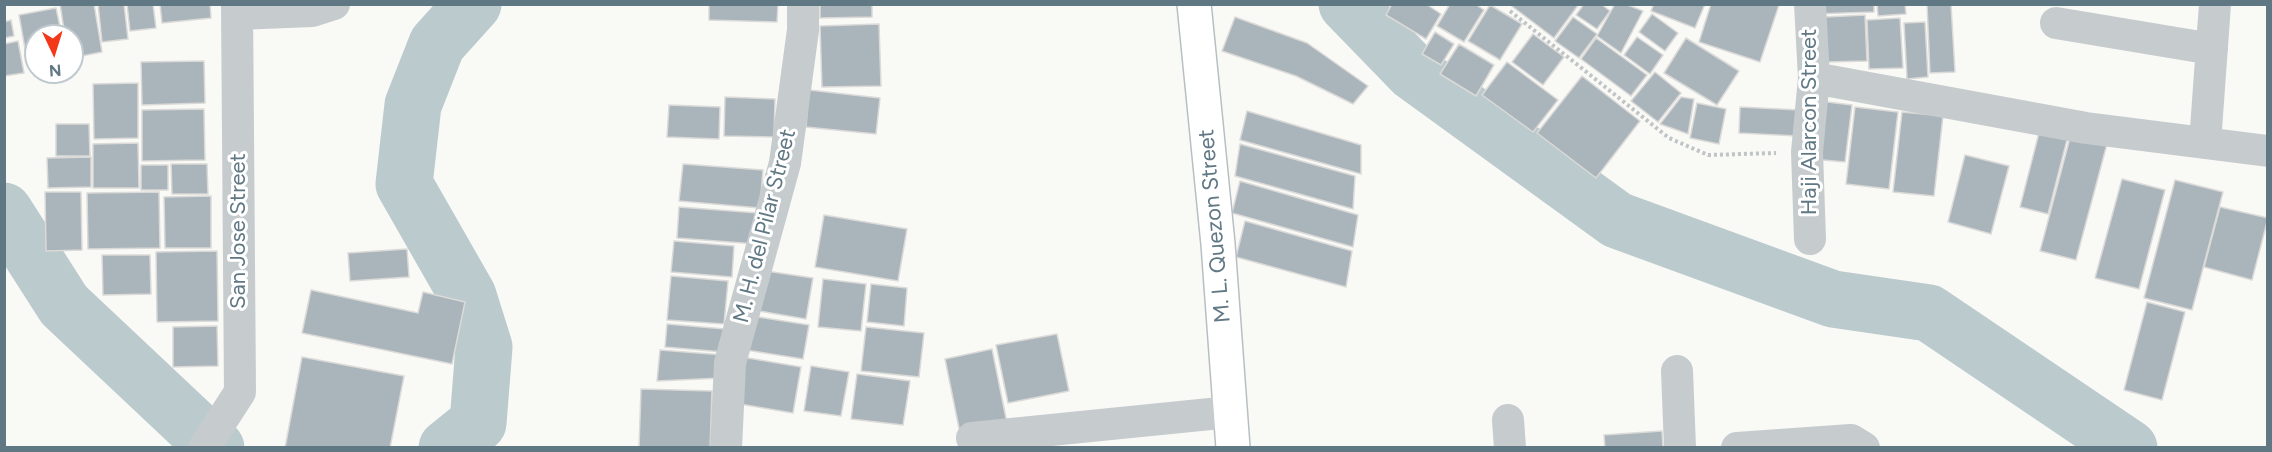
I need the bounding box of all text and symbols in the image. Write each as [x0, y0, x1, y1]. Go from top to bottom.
north arrow [24, 24, 84, 84]
street label: Haji Alarcon Street [1797, 29, 1823, 215]
text: N [48, 61, 62, 80]
street label: M. H. del Pilar Street [728, 126, 802, 326]
street label: M. L. Quezon Street [1193, 128, 1237, 324]
street label: San Jose Street [226, 153, 252, 309]

